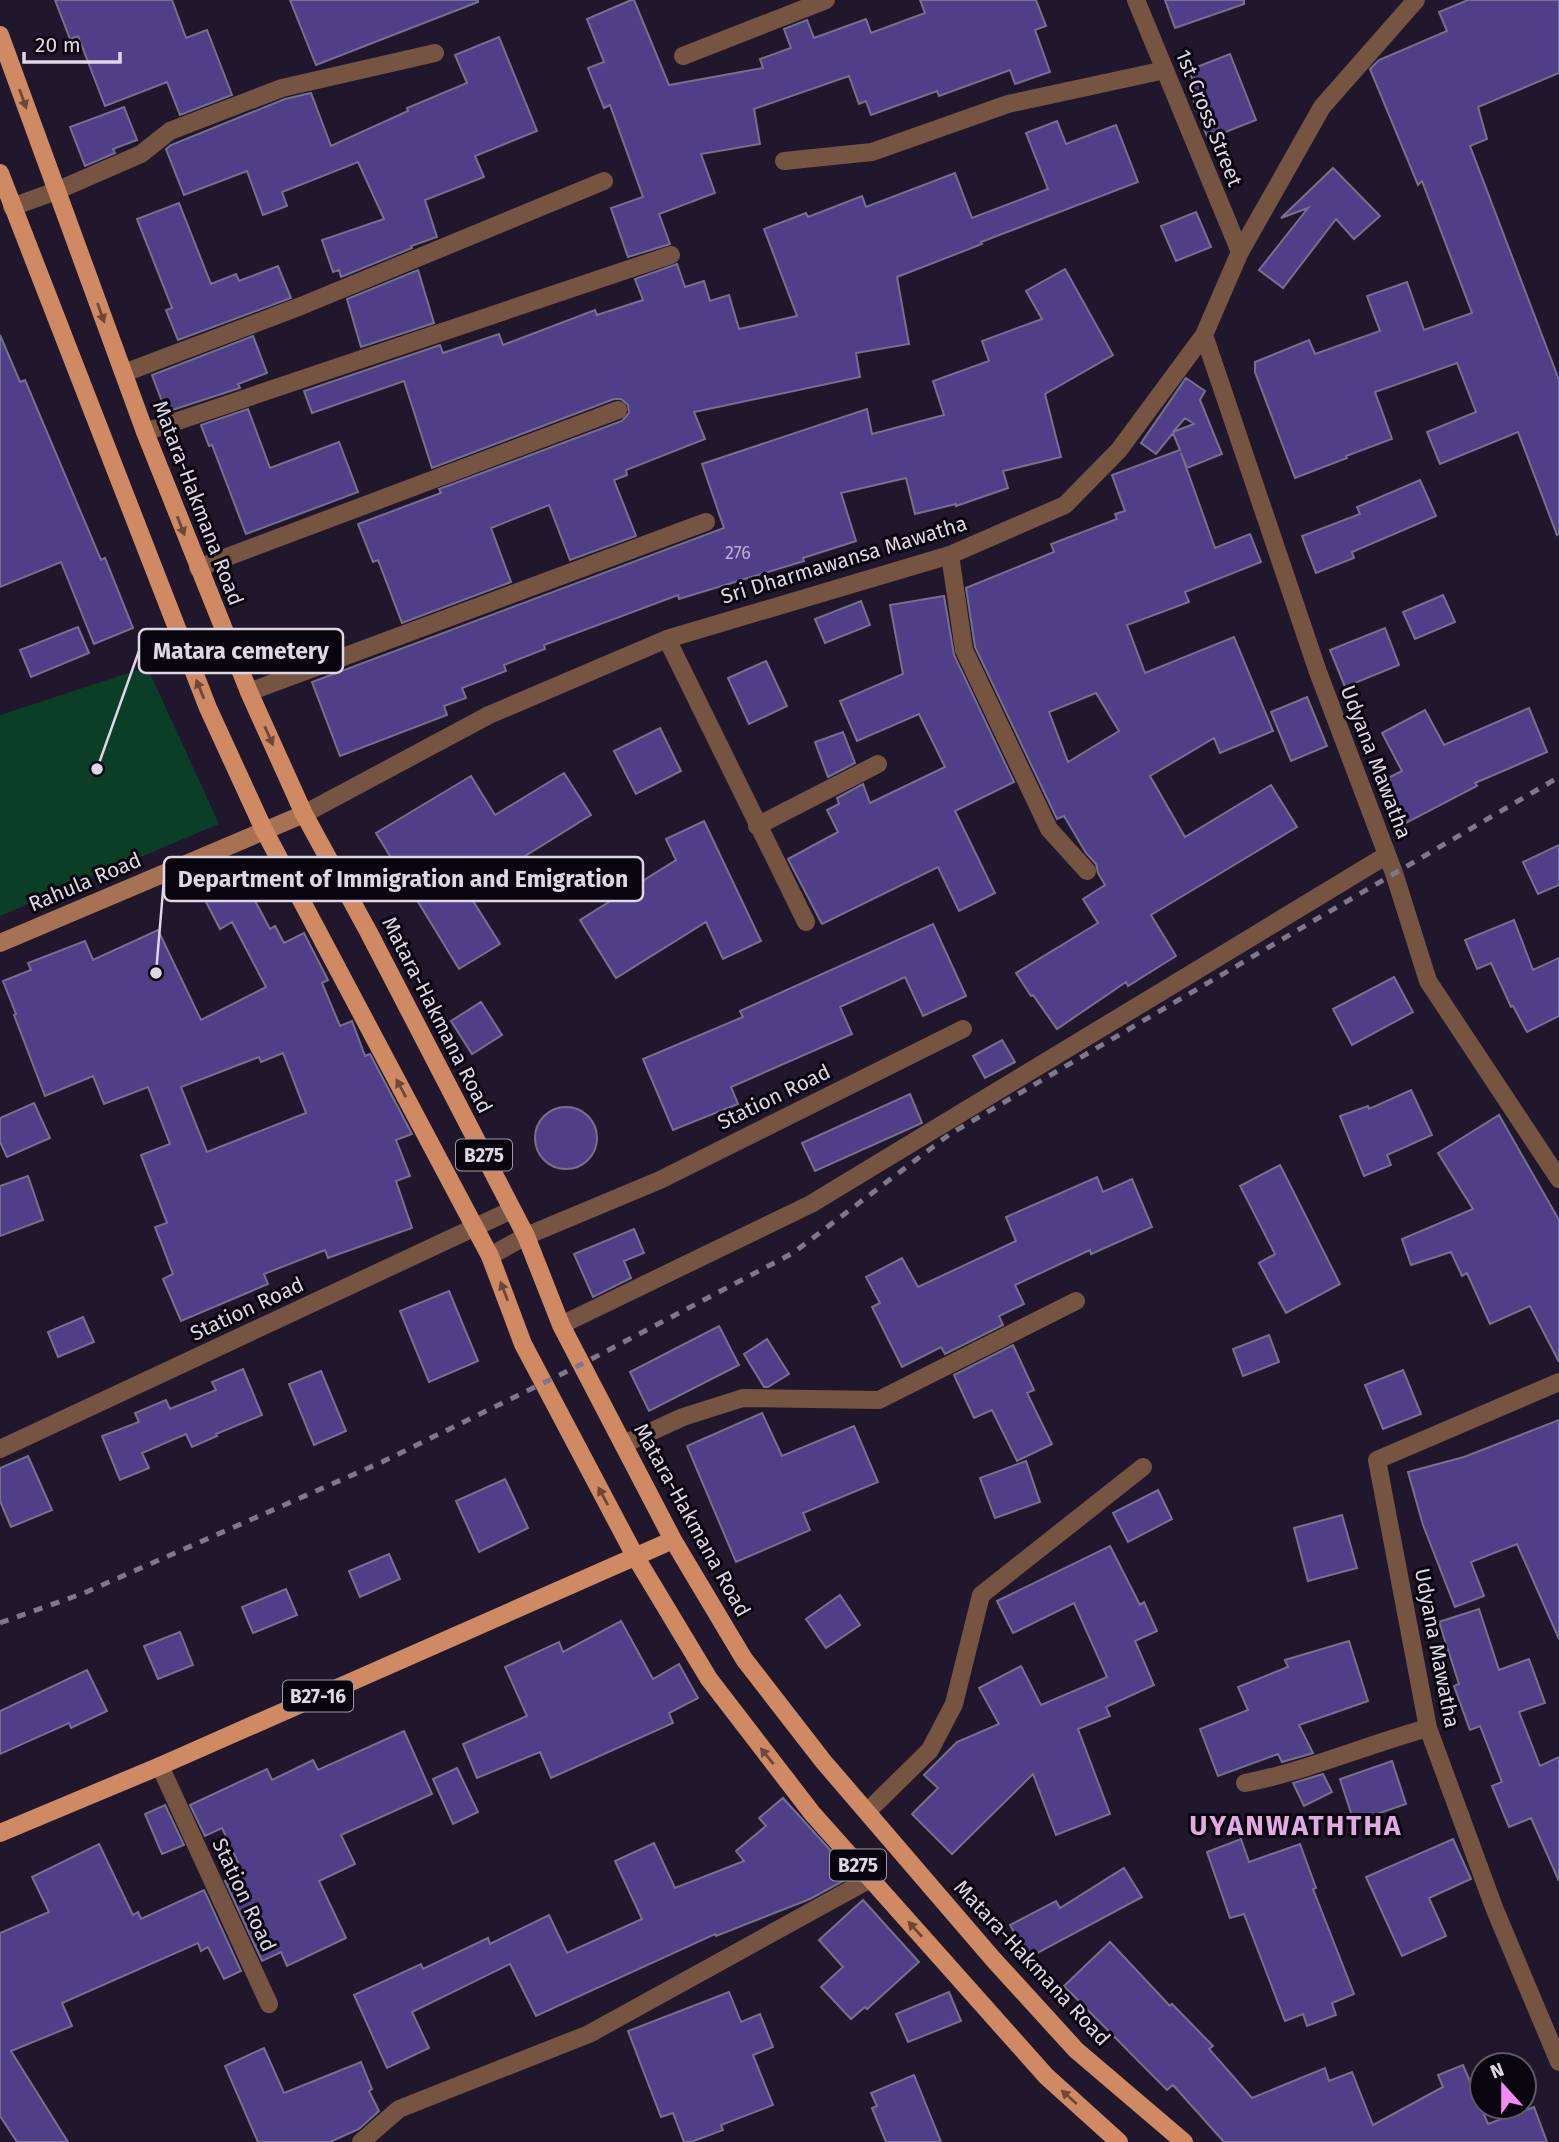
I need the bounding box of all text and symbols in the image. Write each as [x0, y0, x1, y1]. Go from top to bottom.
scale bar [24, 21, 121, 65]
text: 20 m [35, 32, 81, 58]
street label: 1st Cross Street [1170, 46, 1248, 191]
one-way arrow [18, 89, 29, 110]
one-way arrow [96, 302, 107, 323]
street label: Matara-Hakmana Road [147, 397, 249, 609]
street label: Sri Dharmawansa Mawatha [718, 510, 970, 610]
one-way arrow [176, 515, 187, 536]
house number: 276 [725, 542, 751, 564]
callout: Matara cemetery [139, 629, 343, 673]
text: Matara cemetery [153, 637, 330, 665]
one-way arrow [194, 678, 205, 699]
street label: Udyana Mawatha [1335, 682, 1417, 842]
one-way arrow [263, 726, 275, 746]
street label: Rahula Road [25, 847, 145, 917]
callout: Department of Immigration and Emigration [164, 857, 643, 901]
text: Department of Immigration and Emigration [178, 865, 628, 893]
street label: Matara-Hakmana Road [376, 912, 498, 1118]
street label: Station Road [713, 1058, 835, 1136]
one-way arrow [396, 1078, 408, 1098]
road number: B275 [456, 1140, 512, 1170]
street label: Station Road [186, 1271, 308, 1347]
one-way arrow [498, 1281, 509, 1302]
street label: Matara-Hakmana Road [628, 1419, 756, 1621]
one-way arrow [597, 1486, 608, 1506]
street label: Udyana Mawatha [1409, 1566, 1465, 1730]
road number: B27-16 [283, 1680, 353, 1712]
one-way arrow [760, 1748, 775, 1766]
district label: UYANWATHTHA [1189, 1809, 1403, 1842]
street label: Station Road [206, 1834, 282, 1956]
road number: B275 [830, 1850, 886, 1881]
street label: Matara-Hakmana Road [948, 1875, 1116, 2051]
one-way arrow [907, 1921, 923, 1938]
north arrow [1468, 2051, 1538, 2121]
text: N [1487, 2058, 1507, 2084]
one-way arrow [1060, 2089, 1077, 2105]

